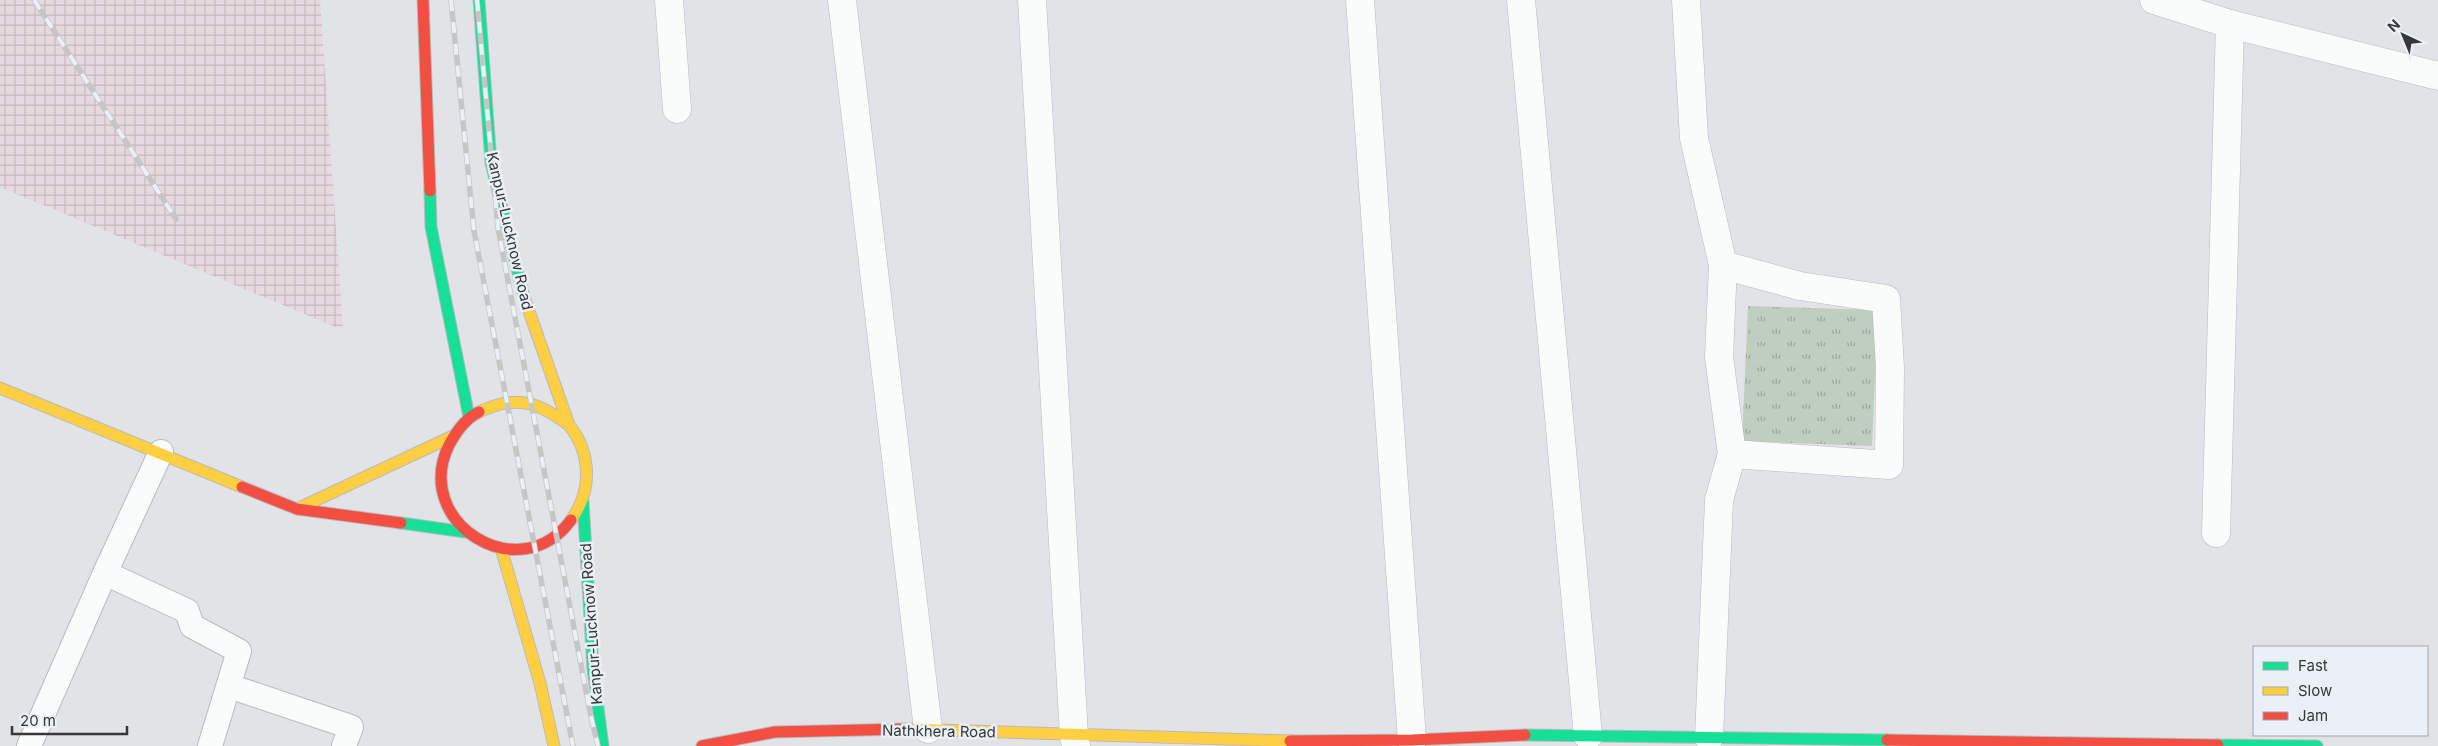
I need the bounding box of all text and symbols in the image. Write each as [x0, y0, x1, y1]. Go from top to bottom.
north arrow [2378, 10, 2428, 60]
text: N [2384, 15, 2403, 35]
street label: Kanpur-Lucknow Road [483, 150, 537, 312]
street label: Kanpur-Lucknow Road [576, 543, 606, 705]
legend [2253, 646, 2428, 736]
text: Fast [2298, 656, 2328, 675]
text: Slow [2298, 681, 2332, 700]
scale bar [12, 704, 128, 736]
text: Jam [2298, 706, 2328, 725]
text: 20 m [20, 711, 56, 730]
street label: Nathkhera Road [882, 721, 996, 741]

